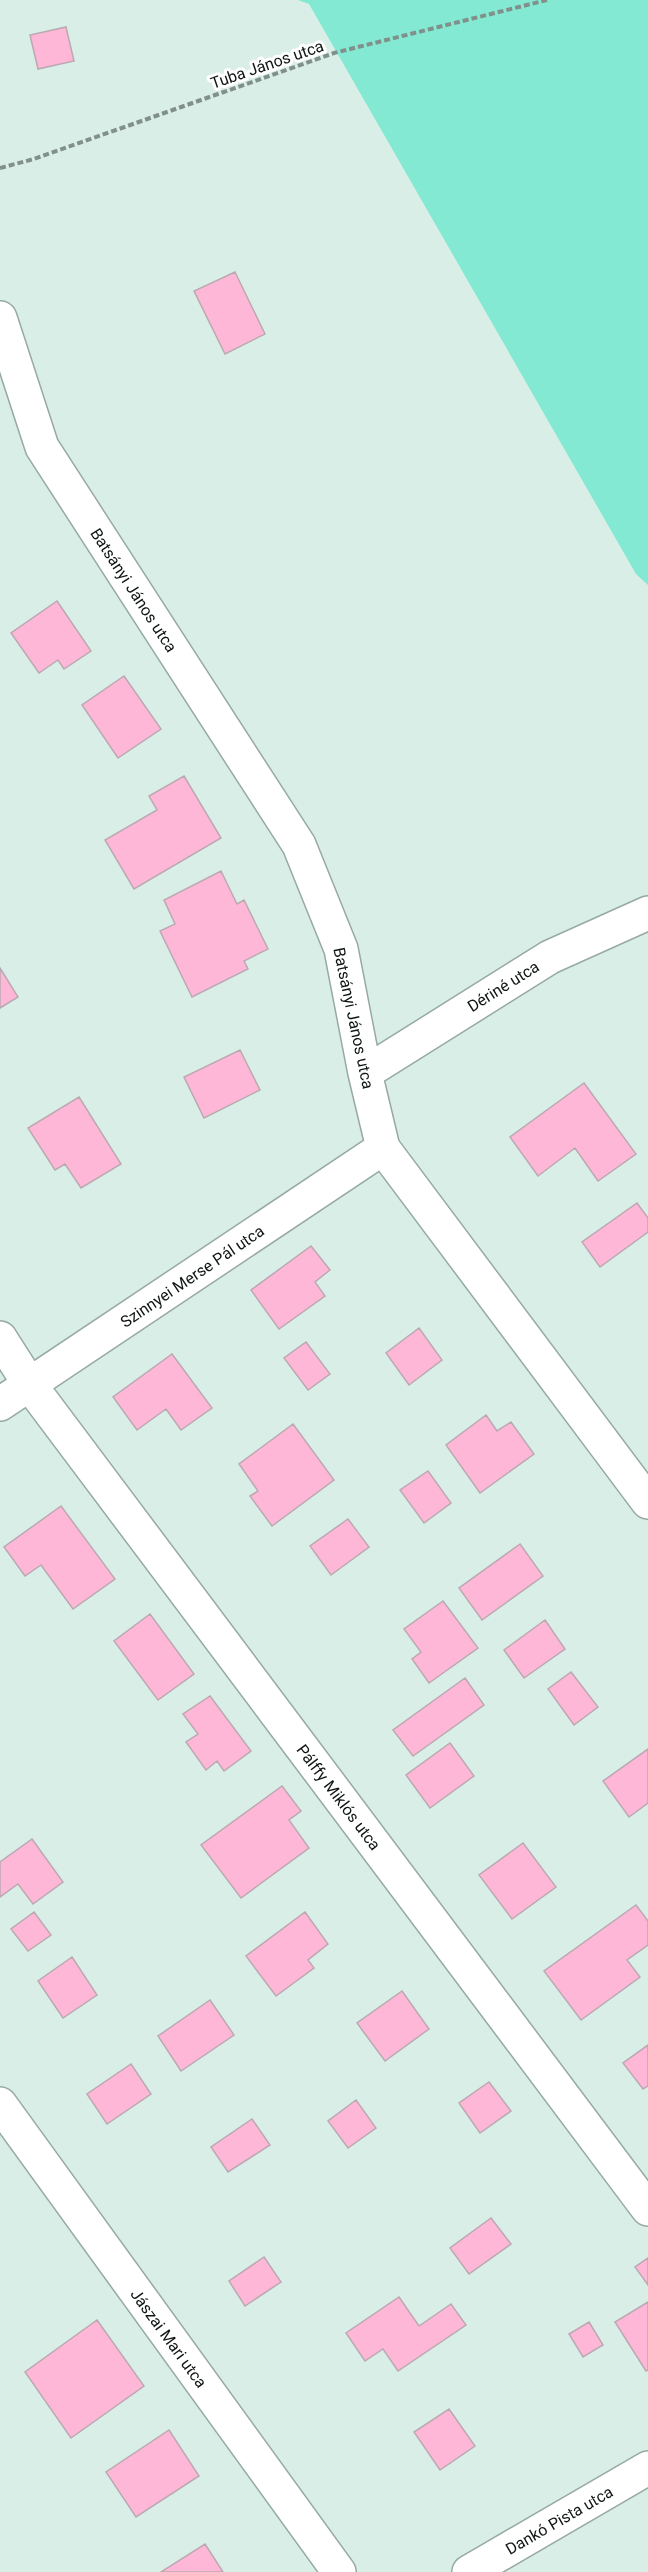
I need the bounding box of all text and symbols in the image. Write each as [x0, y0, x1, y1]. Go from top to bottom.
street label: Tuba János utca [208, 36, 326, 93]
street label: Batsányi János utca [86, 525, 181, 656]
street label: Batsányi János utca [329, 946, 378, 1090]
street label: Dériné utca [464, 957, 543, 1016]
street label: Szinnyei Merse Pál utca [117, 1221, 268, 1332]
street label: Pálffy Miklós utca [293, 1741, 385, 1854]
street label: Jászai Mari utca [126, 2285, 211, 2391]
street label: Dankó Pista utca [502, 2482, 616, 2559]

